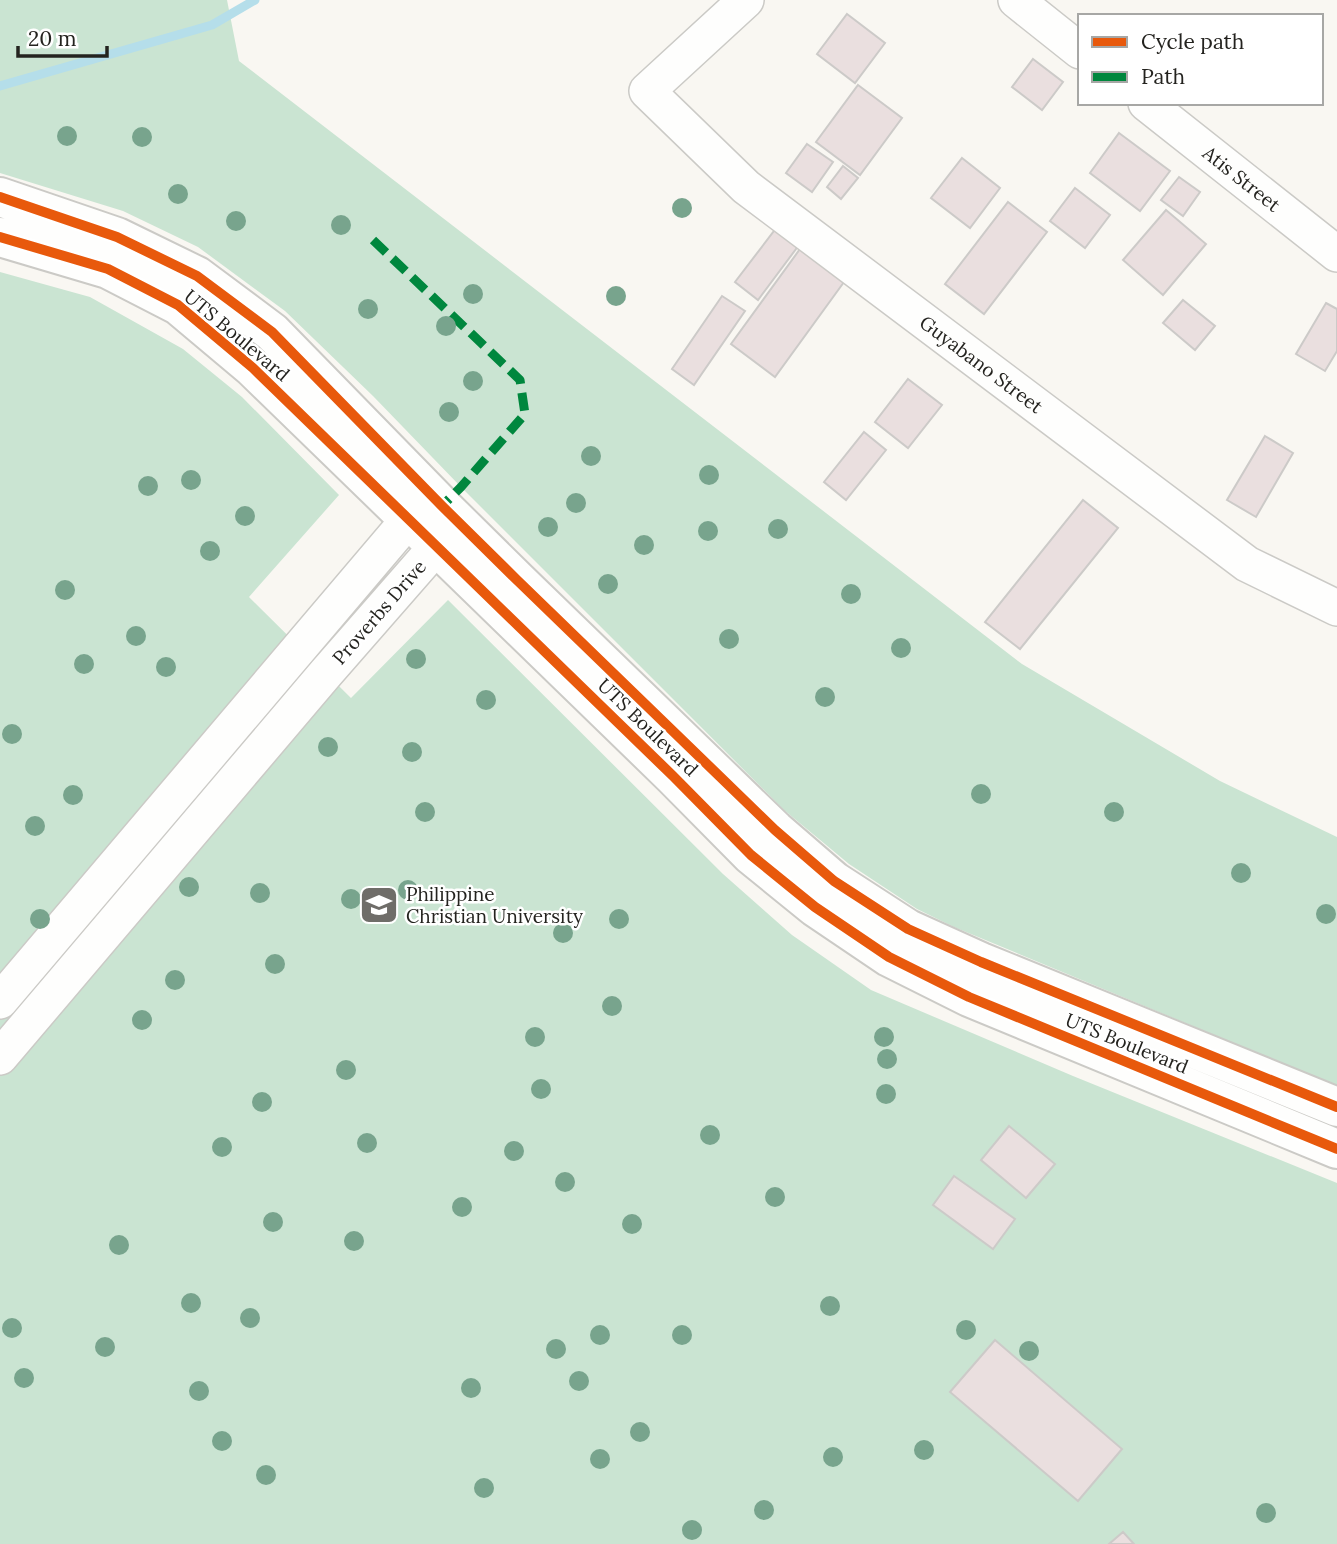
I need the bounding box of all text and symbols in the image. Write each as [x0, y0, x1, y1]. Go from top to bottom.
scale bar [18, 14, 107, 58]
legend [1078, 14, 1323, 105]
text: 20 m [28, 25, 77, 52]
text: Cycle path [1141, 28, 1244, 55]
text: Path [1141, 63, 1185, 90]
street label: Atis Street [1197, 140, 1286, 217]
street label: UTS Boulevard [179, 284, 295, 386]
street label: Guyabano Street [915, 310, 1048, 419]
street label: Proverbs Drive [327, 555, 431, 669]
street label: UTS Boulevard [593, 673, 703, 781]
place label: Philippine Christian University [406, 882, 583, 928]
school or university icon: Philippine Christian University [358, 884, 400, 926]
street label: UTS Boulevard [1062, 1007, 1192, 1079]

